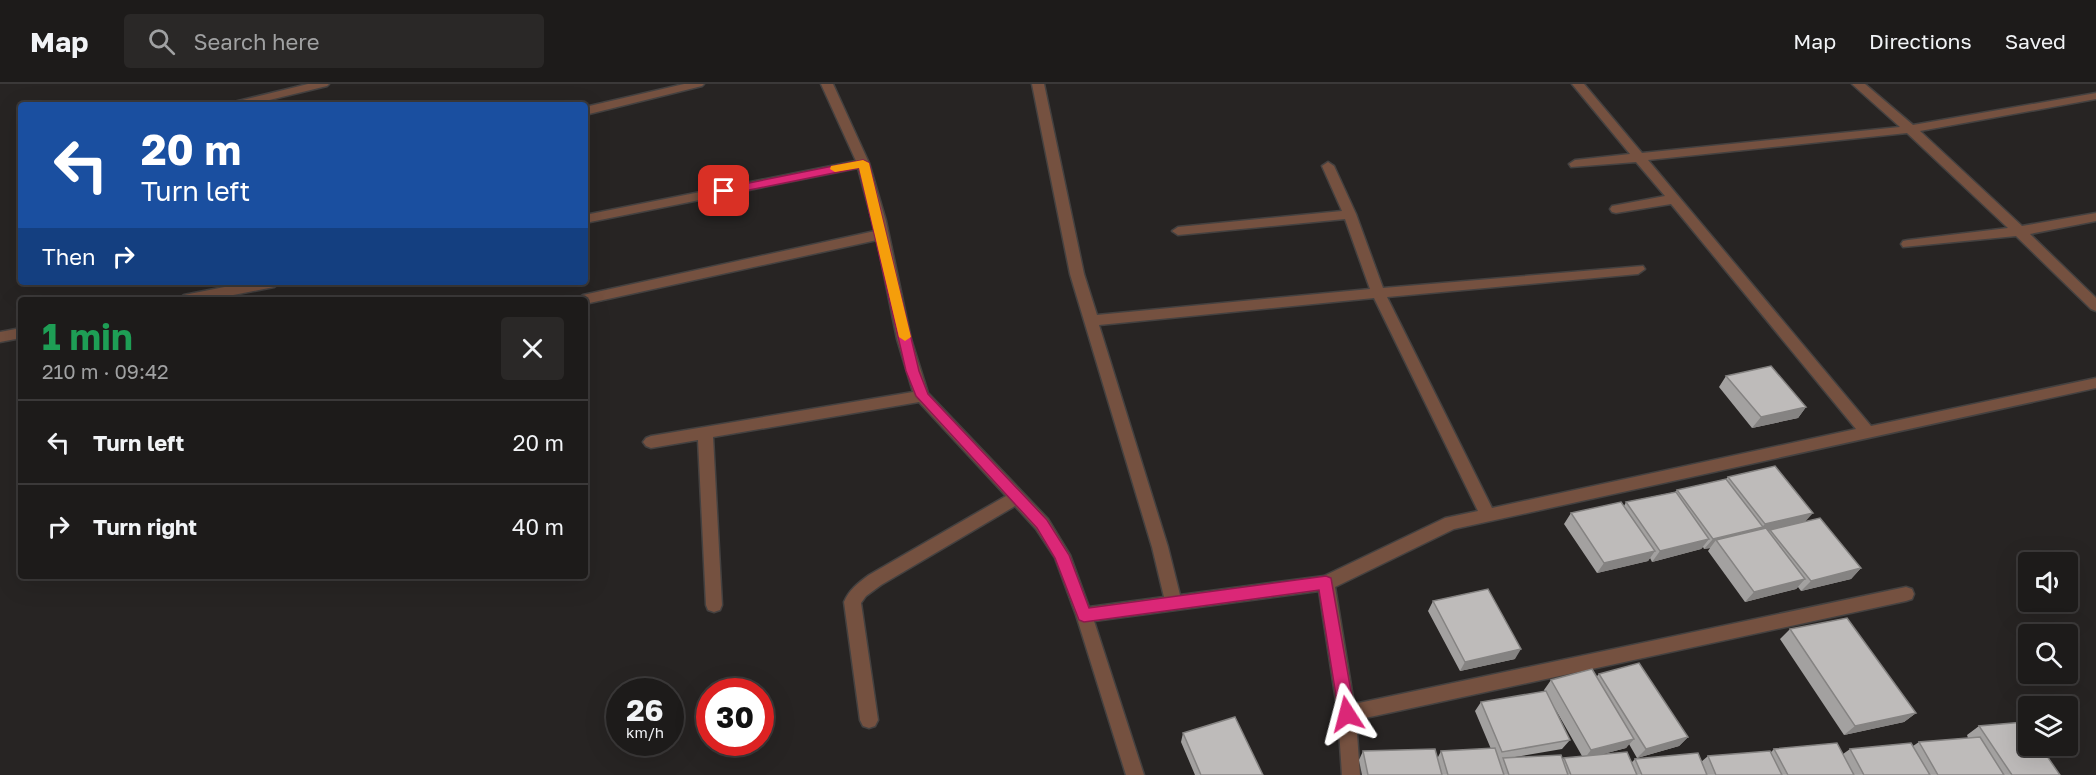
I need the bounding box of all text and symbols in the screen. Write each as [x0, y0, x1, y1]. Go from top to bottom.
search box [124, 14, 544, 68]
text: Map [30, 25, 88, 58]
icon: search [145, 25, 178, 58]
text: Search here [193, 28, 319, 55]
text: Map [1793, 28, 1836, 54]
text: Directions [1869, 28, 1972, 54]
text: Saved [2005, 28, 2066, 54]
text: 20 m [141, 124, 241, 174]
icon: left [42, 126, 120, 204]
pin [698, 165, 749, 216]
icon: arrive [707, 174, 740, 207]
text: Turn left [141, 175, 250, 207]
icon: right [107, 240, 140, 273]
text: Then [42, 243, 95, 270]
text: 1 min [42, 315, 133, 358]
button: close [501, 317, 564, 380]
text: 210 m · 09:42 [42, 359, 169, 383]
icon: left [42, 426, 75, 459]
text: Turn left [93, 429, 184, 456]
text: 20 m [513, 429, 564, 456]
icon: right [42, 510, 75, 543]
text: Turn right [93, 513, 197, 540]
text: 40 m [512, 513, 564, 540]
map controls [2018, 552, 2078, 756]
button: sound [2018, 552, 2078, 612]
button: search [2018, 624, 2078, 684]
speed limit sign: 30 [696, 678, 774, 756]
position arrow [1315, 682, 1379, 746]
text: 26 [626, 692, 664, 728]
button: layers [2018, 696, 2078, 756]
text: km/h [626, 723, 664, 741]

